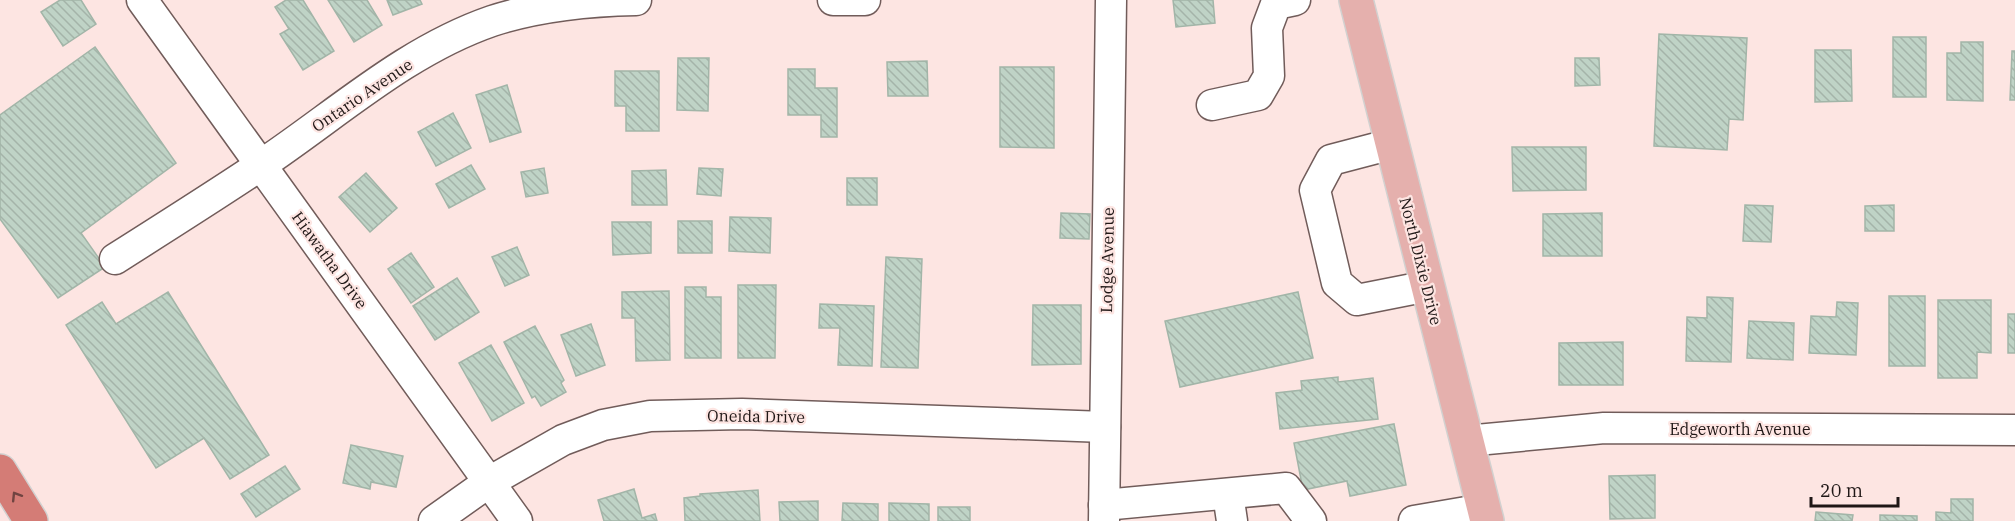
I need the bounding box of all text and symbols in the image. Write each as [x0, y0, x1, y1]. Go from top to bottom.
street label: Ontario Avenue [308, 54, 416, 136]
street label: North Dixie Drive [1395, 195, 1447, 327]
street label: Hiawatha Drive [288, 207, 372, 313]
street label: Lodge Avenue [1096, 207, 1118, 313]
street label: Oneida Drive [707, 405, 805, 427]
street label: Edgeworth Avenue [1669, 419, 1811, 439]
scale bar [1811, 470, 1898, 508]
text: 20 m [1820, 479, 1863, 502]
one-way arrow [11, 492, 23, 502]

